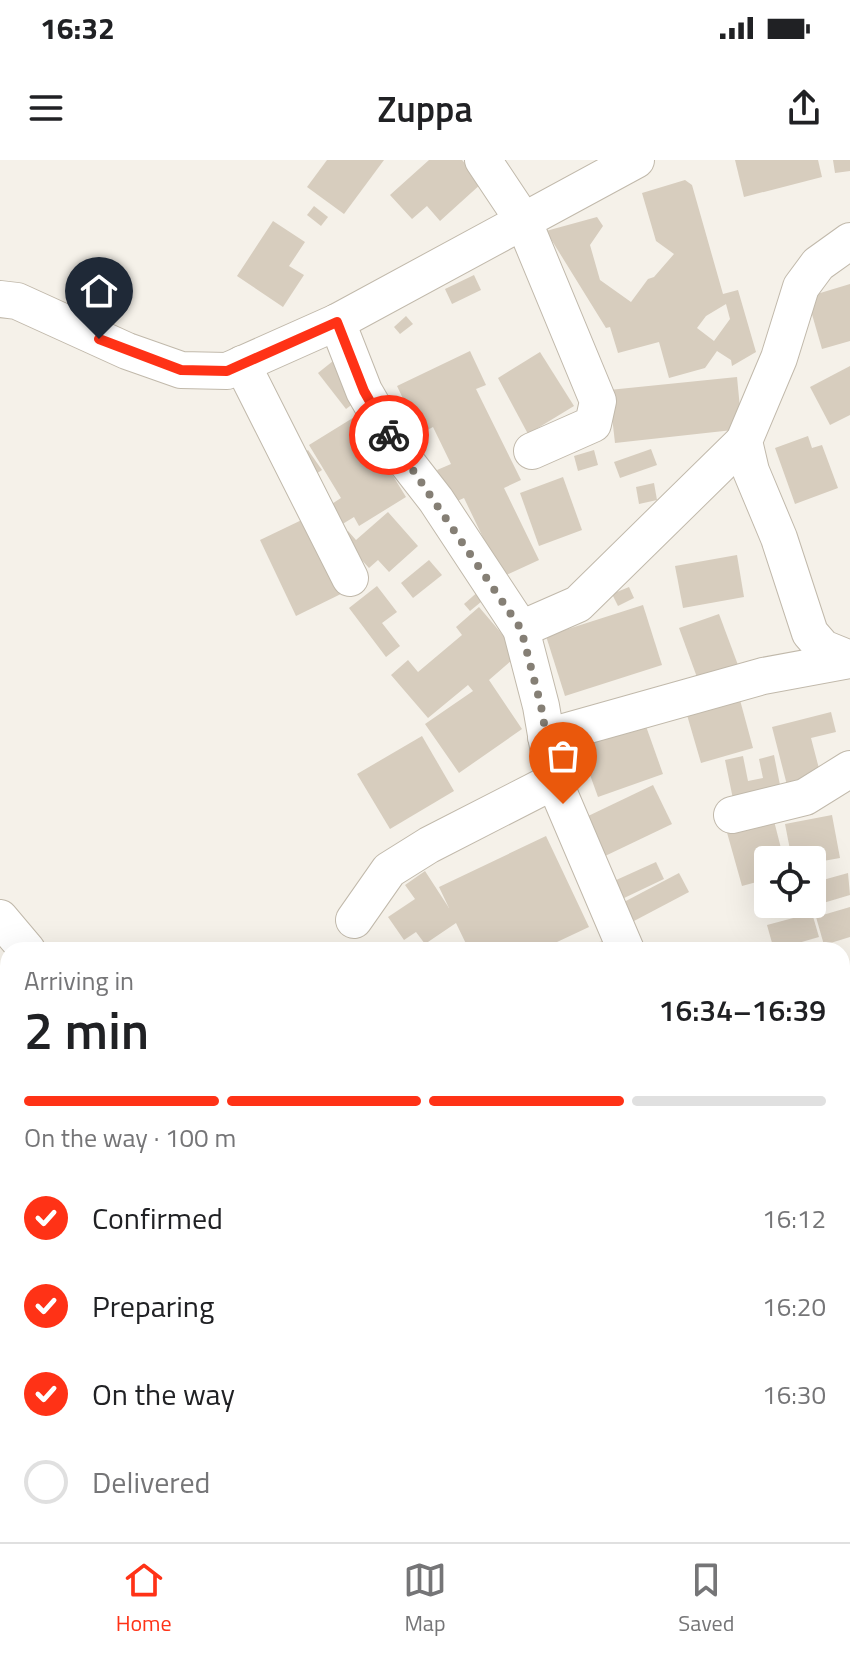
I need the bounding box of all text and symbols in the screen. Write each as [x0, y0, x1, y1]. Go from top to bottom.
text: 16:32 [40, 5, 115, 51]
text: Zuppa [377, 81, 473, 136]
icon: menu [24, 86, 68, 130]
icon: share [782, 86, 826, 130]
pin [65, 257, 133, 339]
icon: home [77, 269, 121, 313]
courier [349, 395, 429, 475]
icon: bike [367, 413, 411, 457]
pin [529, 722, 597, 804]
icon: bag [541, 734, 585, 778]
map controls [754, 846, 826, 918]
button: locate [754, 846, 826, 918]
text: Arriving in [24, 961, 134, 1000]
text: 16:34–16:39 [659, 987, 826, 1033]
text: 2 min [24, 990, 149, 1069]
text: On the way · 100 m [24, 1118, 236, 1157]
text: Confirmed [92, 1195, 223, 1241]
icon: check [24, 1196, 68, 1240]
text: 16:12 [762, 1199, 826, 1238]
text: Preparing [92, 1283, 214, 1329]
icon: check [24, 1284, 68, 1328]
text: 16:20 [762, 1287, 826, 1326]
text: On the way [92, 1371, 235, 1417]
icon: check [24, 1372, 68, 1416]
text: 16:30 [762, 1375, 826, 1414]
text: Delivered [92, 1459, 210, 1505]
tab: Home [116, 1558, 172, 1640]
tab: Map [403, 1558, 447, 1640]
tab: Saved [678, 1558, 734, 1640]

